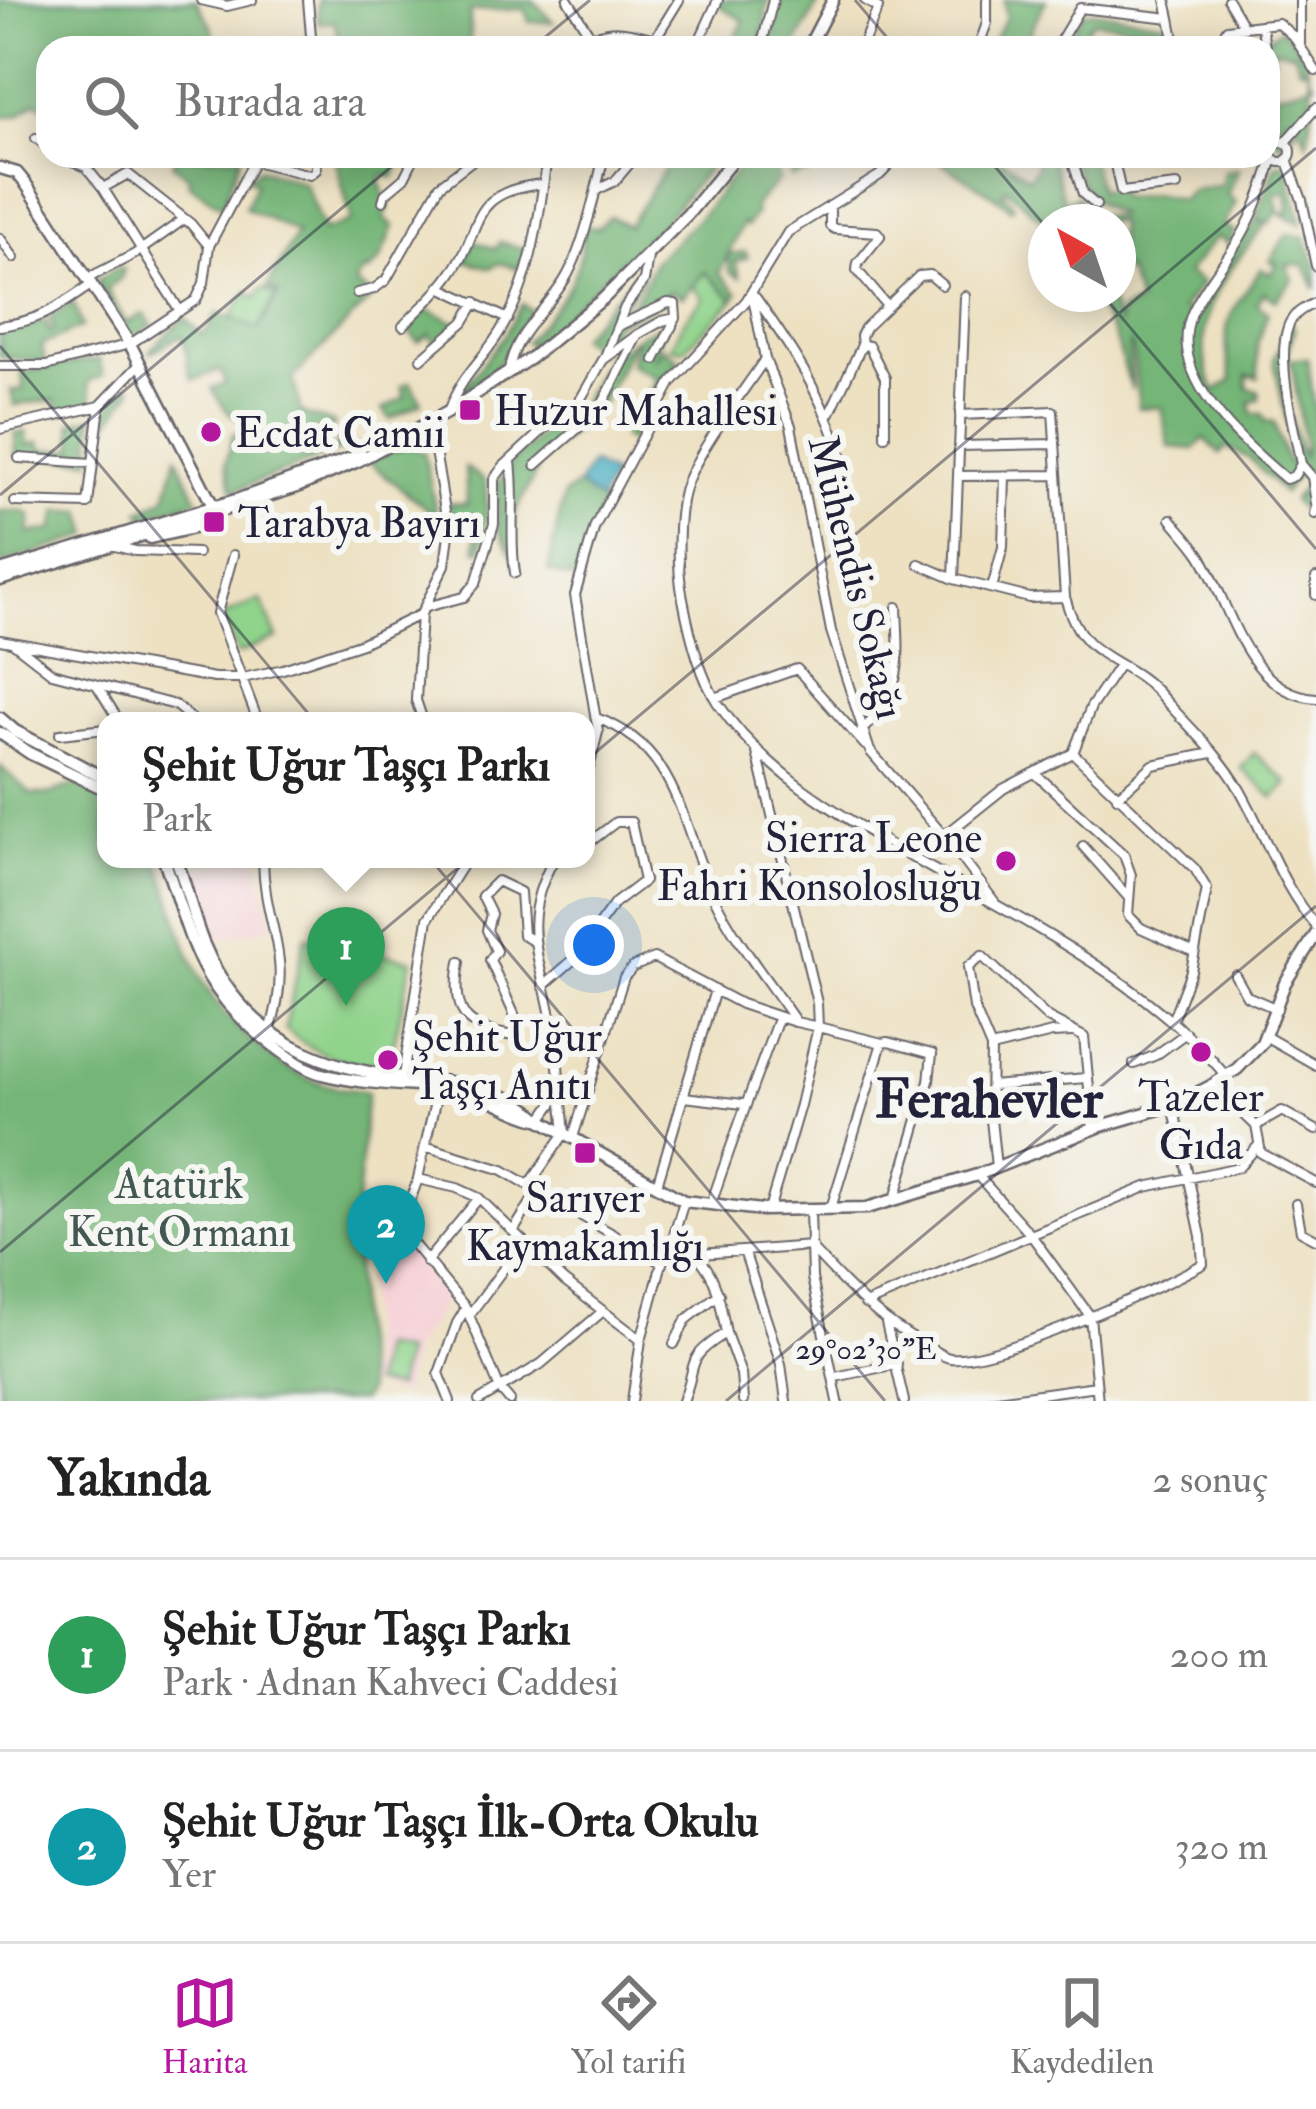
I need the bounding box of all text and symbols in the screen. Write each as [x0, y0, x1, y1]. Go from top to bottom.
search box [36, 36, 1280, 168]
icon: search [78, 69, 144, 135]
text: Burada ara [174, 74, 366, 130]
north arrow [1028, 204, 1136, 312]
place label: Huzur Mahallesi [494, 386, 778, 438]
marker: Huzur Mahallesi [457, 397, 483, 423]
place label: Ecdat Camii [235, 408, 445, 460]
marker: Ecdat Camii [198, 419, 224, 445]
street label: Mühendis Sokağı [796, 430, 916, 725]
place label: Tarabya Bayırı [238, 498, 480, 550]
marker: Tarabya Bayırı [201, 509, 227, 535]
popup [97, 712, 595, 868]
text: Şehit Uğur Taşçı Parkı [142, 738, 550, 794]
text: Park [142, 794, 213, 843]
place label: Sierra Leone Fahri Konsolosluğu [657, 813, 982, 913]
marker: Sierra Leone Fahri Konsolosluğu [993, 848, 1019, 874]
pin: 1 [307, 907, 385, 1006]
your location [564, 915, 624, 975]
place label: Şehit Uğur Taşçı Anıtı [412, 1012, 602, 1112]
marker: Tazeler Gıda [1188, 1039, 1214, 1065]
marker: Şehit Uğur Taşçı Anıtı [375, 1047, 401, 1073]
district label: Ferahevler [875, 1066, 1104, 1134]
place label: Tazeler Gıda [1138, 1072, 1264, 1172]
marker: Sarıyer Kaymakamlığı [572, 1140, 598, 1166]
park label: Atatürk Kent Ormanı [68, 1159, 290, 1259]
place label: Sarıyer Kaymakamlığı [466, 1173, 704, 1273]
pin: 2 [347, 1185, 425, 1284]
text: 29°02'30"E [795, 1331, 937, 1368]
text: Yakında [48, 1447, 210, 1511]
text: 2 sonuç [1152, 1455, 1268, 1504]
text: Şehit Uğur Taşçı Parkı [162, 1602, 571, 1658]
text: 1 [80, 1630, 94, 1679]
text: 200 m [1170, 1630, 1268, 1679]
text: Park · Adnan Kahveci Caddesi [162, 1658, 619, 1707]
text: Şehit Uğur Taşçı İlk-Orta Okulu [162, 1794, 759, 1850]
text: 2 [77, 1822, 97, 1871]
text: 320 m [1175, 1822, 1268, 1871]
text: Yer [162, 1850, 216, 1899]
tab: Harita [162, 1970, 248, 2083]
tab: Yol tarifi [571, 1970, 686, 2083]
tab: Kaydedilen [1010, 1970, 1154, 2083]

